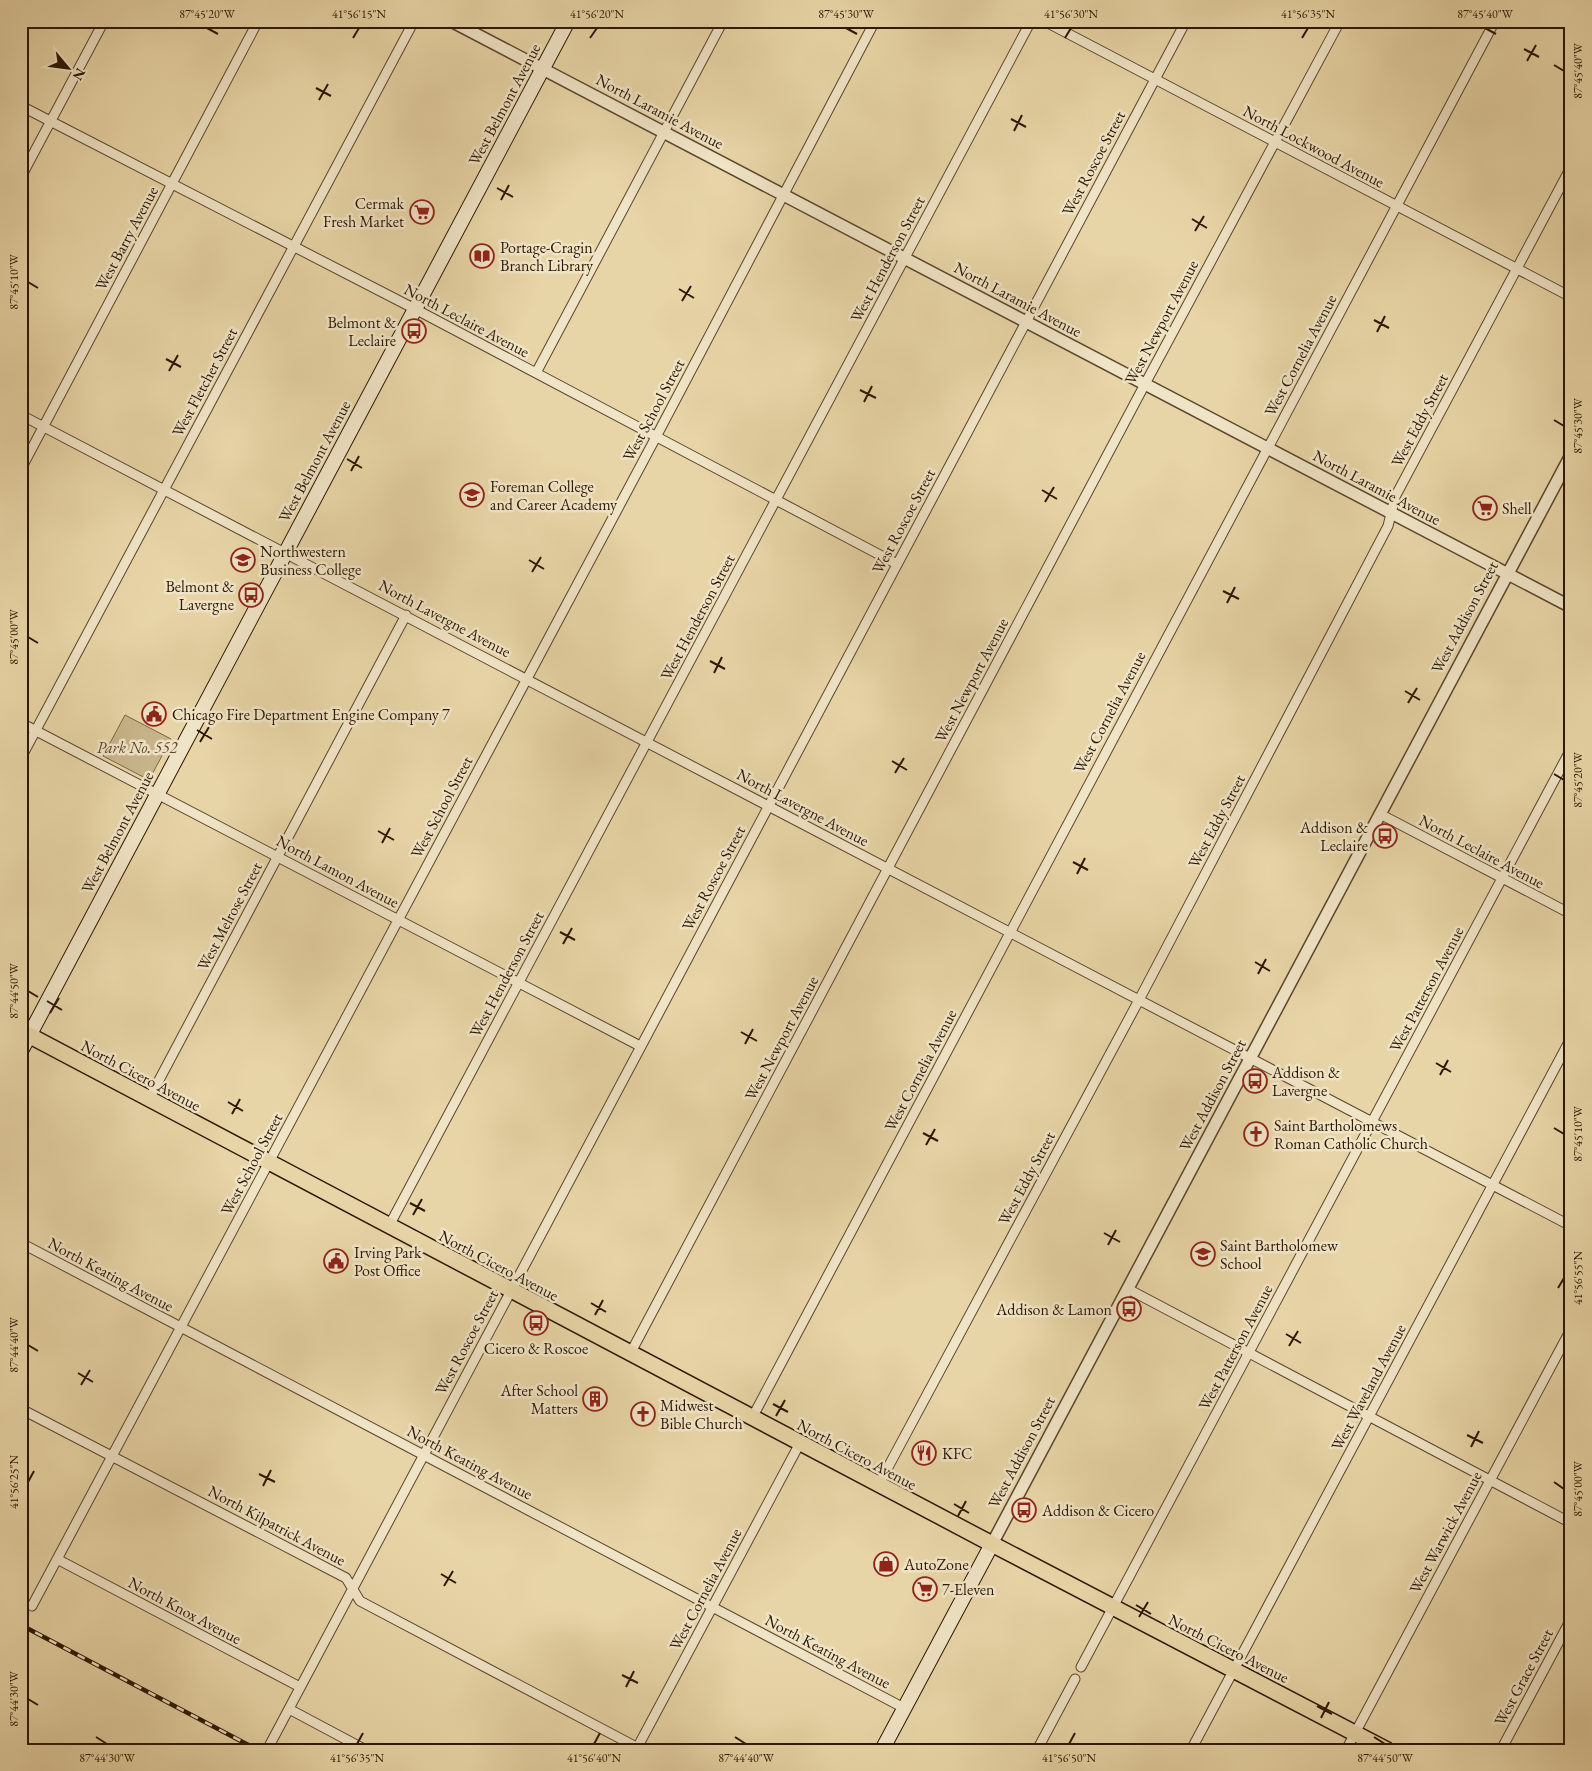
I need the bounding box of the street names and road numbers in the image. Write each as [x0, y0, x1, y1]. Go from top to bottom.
street label: West Belmont Avenue [463, 40, 545, 169]
street label: North Laramie Avenue [592, 69, 727, 154]
street label: North Lockwood Avenue [1239, 100, 1388, 193]
street label: West Roscoe Street [1057, 107, 1130, 219]
street label: West Barry Avenue [90, 182, 163, 294]
street label: West Henderson Street [845, 193, 930, 326]
street label: West Newport Avenue [1120, 256, 1203, 388]
street label: North Laramie Avenue [950, 257, 1085, 342]
street label: North Leclaire Avenue [400, 278, 533, 362]
street label: West Cornelia Avenue [1259, 291, 1341, 420]
street label: West Fletcher Street [167, 324, 242, 440]
street label: West School Street [618, 356, 689, 465]
street label: West Eddy Street [1386, 370, 1453, 471]
street label: West Belmont Avenue [273, 397, 355, 526]
street label: North Laramie Avenue [1309, 445, 1444, 530]
street label: West Roscoe Street [867, 465, 940, 577]
street label: West Henderson Street [655, 551, 740, 684]
street label: West Addison Street [1426, 558, 1503, 677]
street label: North Lavergne Avenue [375, 575, 514, 662]
street label: West Newport Avenue [930, 614, 1013, 746]
street label: West Cornelia Avenue [1068, 648, 1150, 777]
street label: West School Street [406, 753, 477, 862]
street label: North Lavergne Avenue [733, 764, 872, 851]
street label: West Belmont Avenue [76, 768, 158, 897]
street label: West Eddy Street [1183, 771, 1250, 872]
street label: North Leclaire Avenue [1415, 809, 1548, 893]
street label: West Roscoe Street [677, 822, 750, 934]
street label: North Lamon Avenue [273, 830, 403, 913]
street label: West Melrose Street [192, 858, 267, 974]
street label: West Henderson Street [464, 908, 549, 1041]
street label: West Patterson Avenue [1384, 923, 1468, 1056]
street label: West Newport Avenue [740, 972, 823, 1104]
street label: West Cornelia Avenue [879, 1006, 961, 1135]
street label: North Cicero Avenue [77, 1035, 204, 1116]
street label: West Addison Street [1174, 1036, 1251, 1155]
street label: West School Street [216, 1110, 287, 1219]
street label: West Eddy Street [993, 1128, 1060, 1229]
street label: North Cicero Avenue [435, 1225, 562, 1306]
street label: North Keating Avenue [44, 1232, 177, 1316]
street label: West Patterson Avenue [1193, 1281, 1277, 1414]
street label: West Roscoe Street [430, 1286, 503, 1398]
street label: West Waveland Avenue [1326, 1320, 1411, 1454]
street label: West Addison Street [983, 1393, 1060, 1512]
street label: North Cicero Avenue [793, 1414, 920, 1495]
street label: North Keating Avenue [403, 1420, 536, 1504]
street label: West Warwick Avenue [1404, 1467, 1487, 1597]
street label: North Kilpatrick Avenue [204, 1480, 349, 1571]
street label: West Cornelia Avenue [664, 1525, 746, 1654]
street label: North Knox Avenue [125, 1572, 245, 1649]
street label: North Keating Avenue [761, 1609, 894, 1693]
street label: North Cicero Avenue [1165, 1609, 1293, 1688]
street label: West Grace Street [1489, 1625, 1558, 1729]

